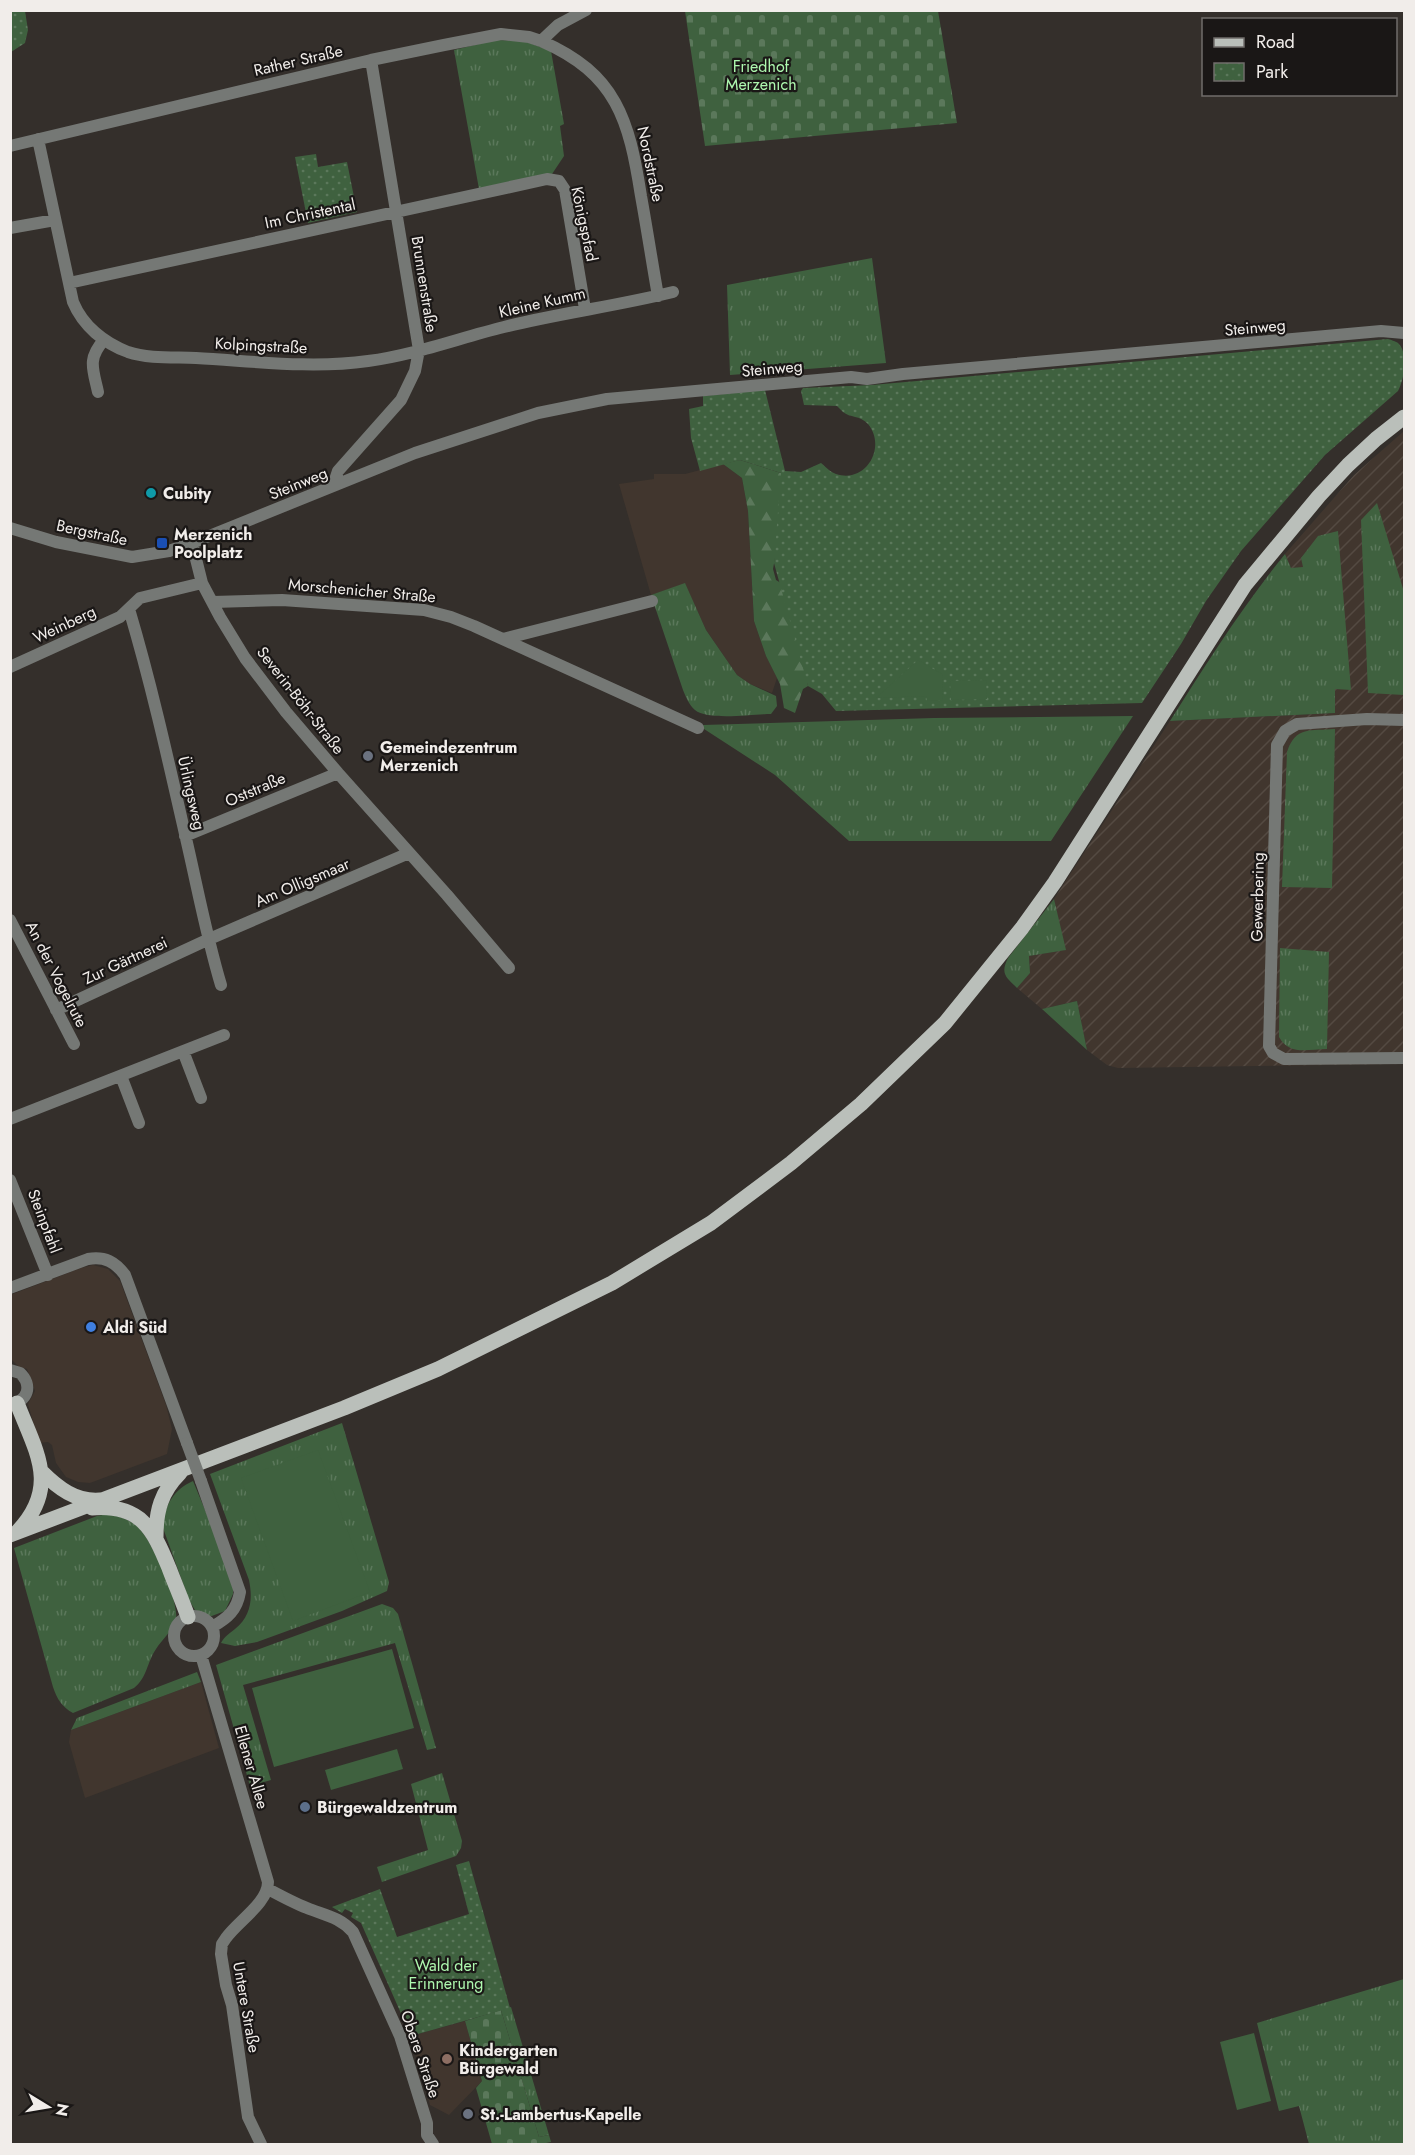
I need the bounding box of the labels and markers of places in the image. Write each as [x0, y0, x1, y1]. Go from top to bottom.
place label: Cubity [163, 482, 212, 505]
marker: Cubity [144, 486, 158, 500]
place label: Merzenich Poolplatz [174, 523, 252, 564]
marker: Merzenich Poolplatz [155, 536, 169, 550]
place label: Gemeindezentrum Merzenich [380, 736, 517, 777]
marker: Gemeindezentrum Merzenich [361, 749, 375, 763]
place label: Aldi Süd [102, 1316, 167, 1339]
marker: Aldi Süd [84, 1320, 98, 1334]
place label: Bürgewaldzentrum [317, 1796, 457, 1819]
marker: Bürgewaldzentrum [298, 1800, 312, 1814]
place label: Kindergarten Bürgewald [459, 2039, 558, 2080]
marker: Kindergarten Bürgewald [440, 2052, 454, 2066]
place label: St.-Lambertus-Kapelle [480, 2103, 641, 2126]
marker: St.-Lambertus-Kapelle [461, 2107, 475, 2121]

